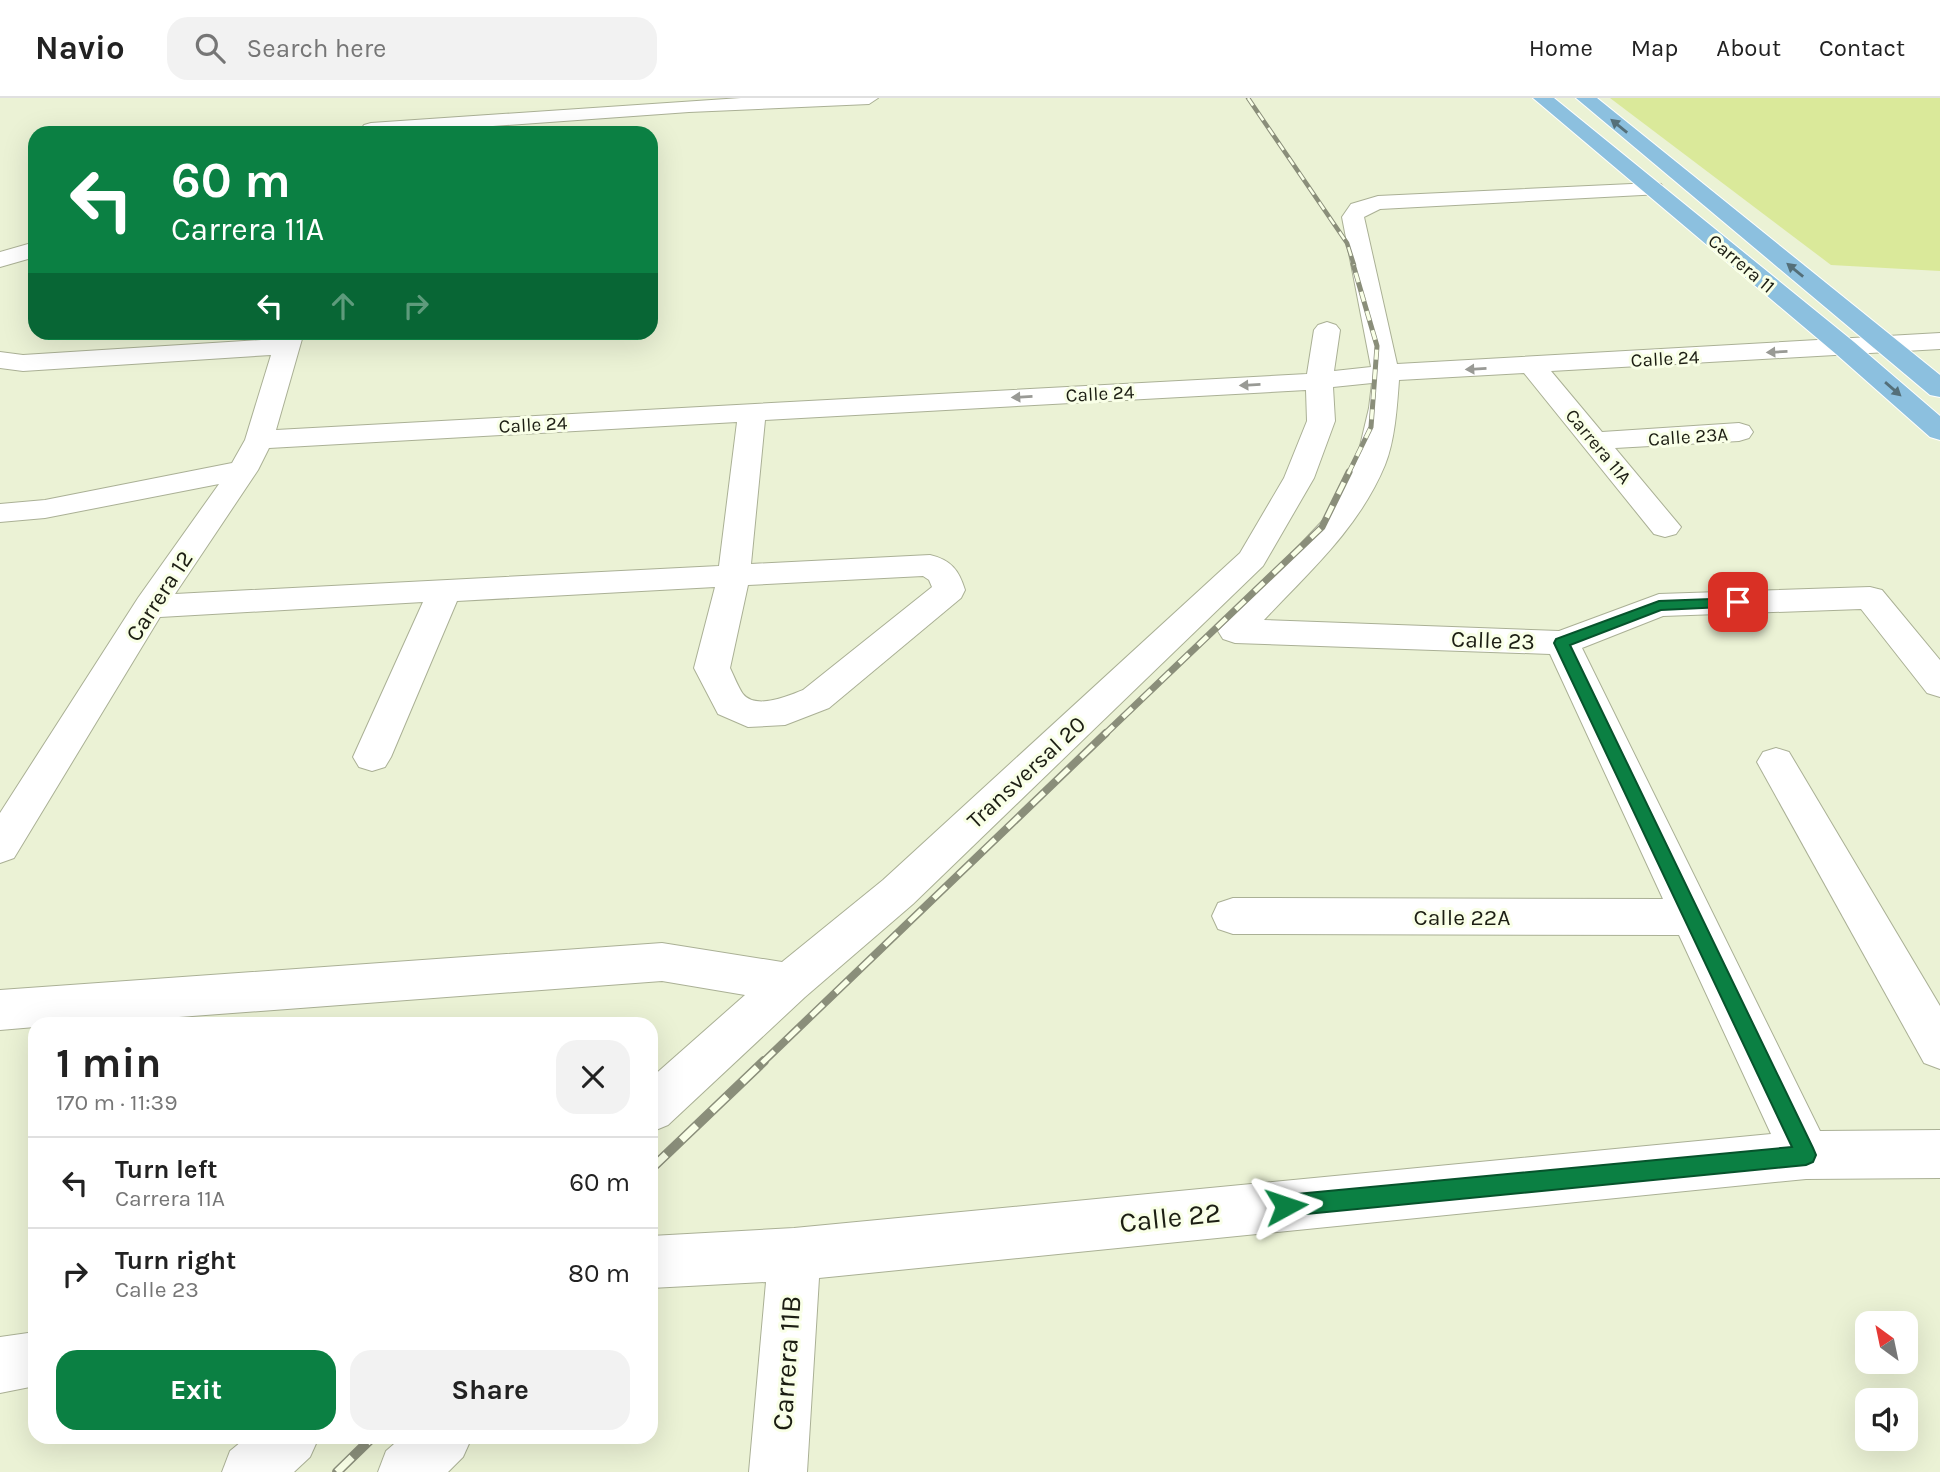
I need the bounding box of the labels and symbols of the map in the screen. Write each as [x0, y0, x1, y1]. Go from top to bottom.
one-way arrow [1610, 118, 1628, 134]
street label: Carrera 11 [1704, 230, 1779, 298]
one-way arrow [1786, 263, 1803, 278]
street label: Calle 24 [1630, 346, 1700, 372]
one-way arrow [1766, 346, 1788, 357]
one-way arrow [1465, 364, 1487, 375]
one-way arrow [1238, 380, 1260, 391]
street label: Calle 24 [1065, 381, 1135, 407]
one-way arrow [1884, 381, 1901, 396]
one-way arrow [1011, 392, 1033, 403]
street label: Carrera 11A [1561, 405, 1636, 489]
street label: Calle 24 [498, 412, 568, 438]
street label: Calle 23A [1647, 423, 1729, 451]
street label: Carrera 12 [120, 546, 199, 647]
pin [1708, 572, 1768, 632]
street label: Calle 23 [1451, 626, 1535, 655]
street label: Transversal 20 [962, 711, 1091, 834]
street label: Calle 22A [1414, 904, 1510, 931]
position arrow [1249, 1169, 1323, 1243]
street label: Calle 22 [1118, 1196, 1222, 1239]
street label: Carrera 11B [765, 1294, 808, 1432]
north arrow [1855, 1311, 1918, 1374]

